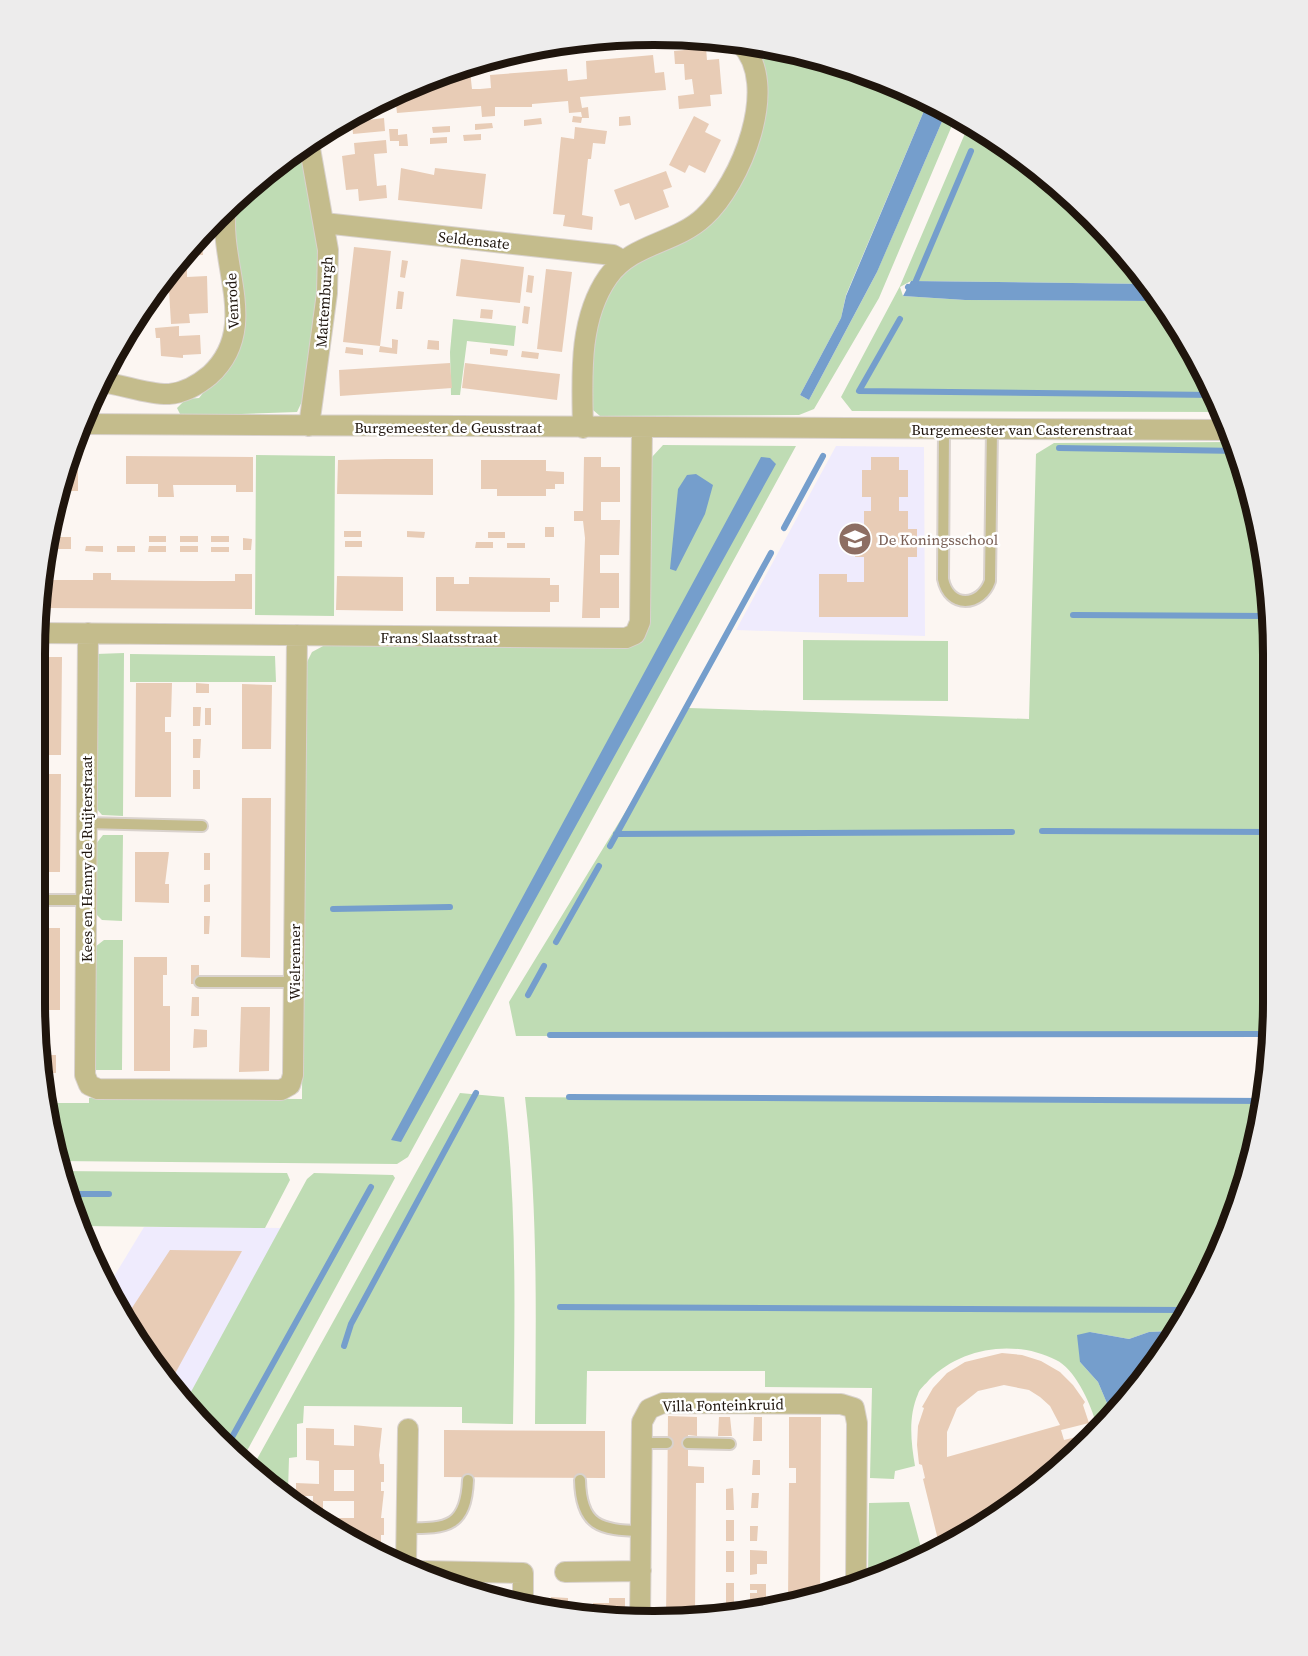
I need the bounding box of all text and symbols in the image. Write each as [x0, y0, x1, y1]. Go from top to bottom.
street label: Seldensate [437, 226, 511, 254]
street label: Mattemburgh [310, 255, 338, 349]
street label: Venrode [220, 272, 244, 330]
street label: Burgemeester de Geusstraat [354, 417, 542, 438]
street label: Burgemeester van Casterenstraat [911, 419, 1133, 440]
school or university icon: De Koningsschool [837, 521, 873, 557]
place label: De Koningsschool [878, 529, 999, 550]
street label: Frans Slaatsstraat [380, 627, 498, 648]
street label: Kees en Henny de Ruijterstraat [76, 756, 97, 962]
street label: Wielrenner [284, 923, 305, 1000]
street label: Villa Fonteinkruid [662, 1393, 785, 1417]

